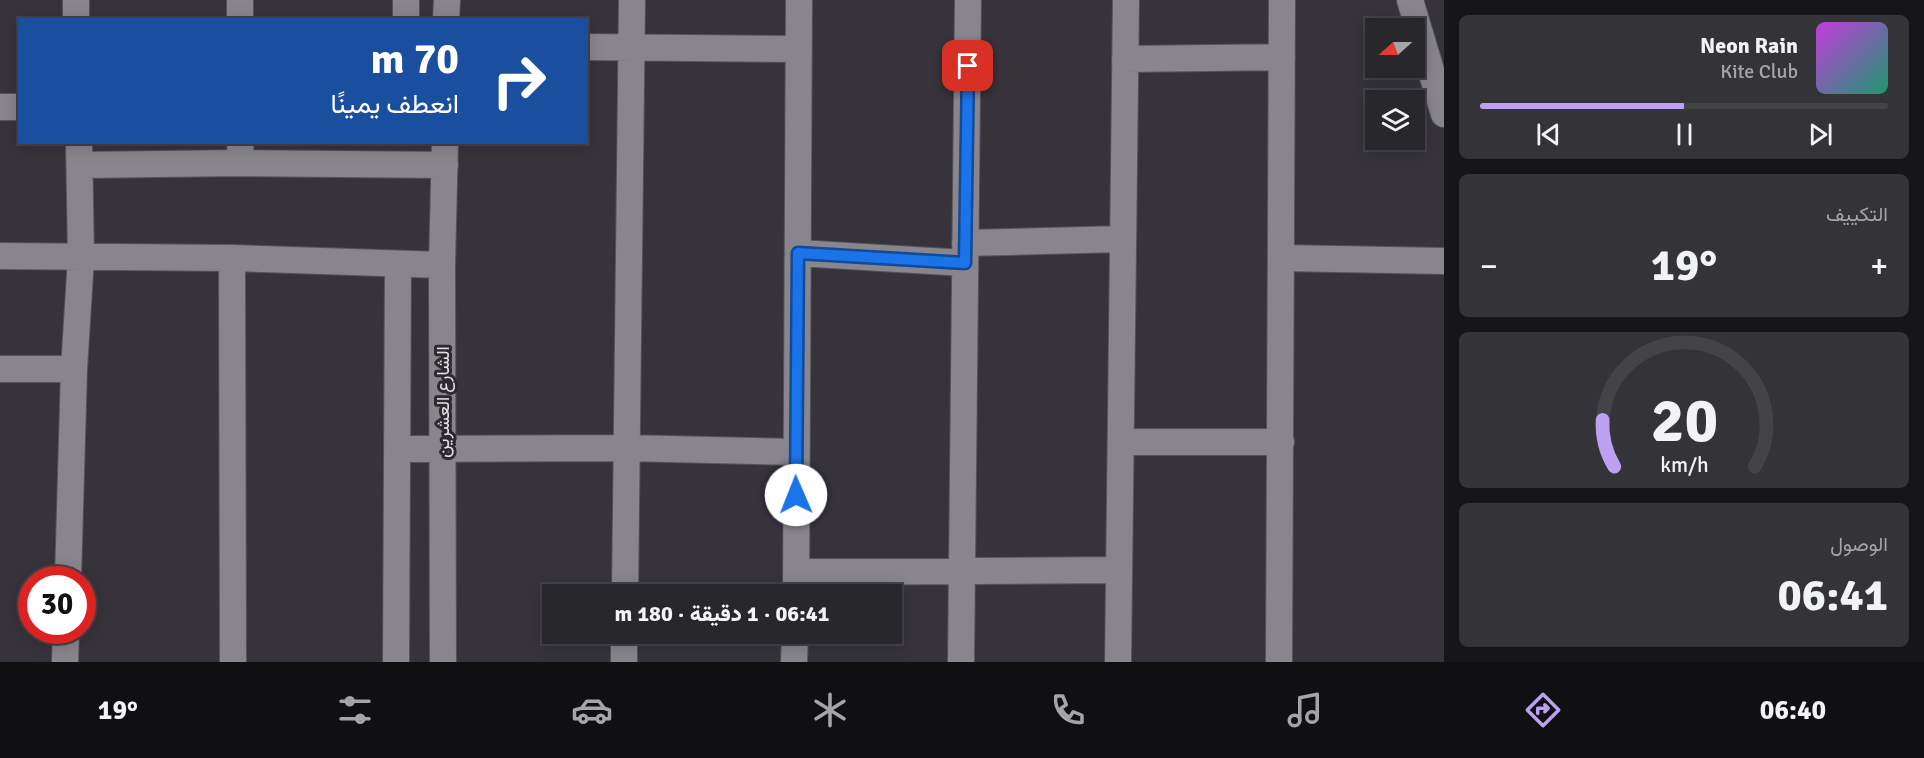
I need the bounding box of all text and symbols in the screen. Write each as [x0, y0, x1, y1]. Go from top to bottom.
north arrow [1365, 18, 1425, 78]
map controls [1365, 18, 1425, 150]
text: Neon Rain [1700, 32, 1798, 59]
text: 70 m [370, 34, 459, 85]
pin [942, 40, 993, 91]
icon: right [480, 42, 558, 120]
icon: arrive [951, 49, 984, 82]
text: Kite Club [1720, 59, 1798, 84]
text: انعطف يمينًا [330, 88, 459, 121]
button: layers [1365, 90, 1425, 150]
icon: previous [1532, 118, 1565, 151]
icon: pause [1668, 118, 1701, 151]
icon: next [1804, 118, 1837, 151]
text: التكييف [1826, 202, 1888, 227]
text: 19° [1651, 238, 1717, 293]
text: − [1480, 246, 1498, 287]
text: + [1870, 246, 1888, 287]
street label: الشارع العشرين [432, 346, 455, 458]
text: 20 [1650, 383, 1718, 460]
text: km/h [1660, 453, 1708, 479]
position arrow [764, 463, 828, 527]
text: الوصول [1830, 532, 1888, 557]
speed limit sign: 30 [18, 566, 96, 644]
text: 06:41 [1778, 568, 1888, 623]
text: 06:41 · 1 دقيقة · 180 m [615, 600, 829, 627]
icon: filters [334, 689, 376, 731]
icon: car [571, 689, 613, 731]
icon: climate [809, 689, 851, 731]
icon: phone [1047, 689, 1089, 731]
icon: music [1284, 689, 1326, 731]
icon: directions [1522, 689, 1564, 731]
text: 19° [98, 694, 138, 727]
text: 06:40 [1760, 694, 1826, 727]

